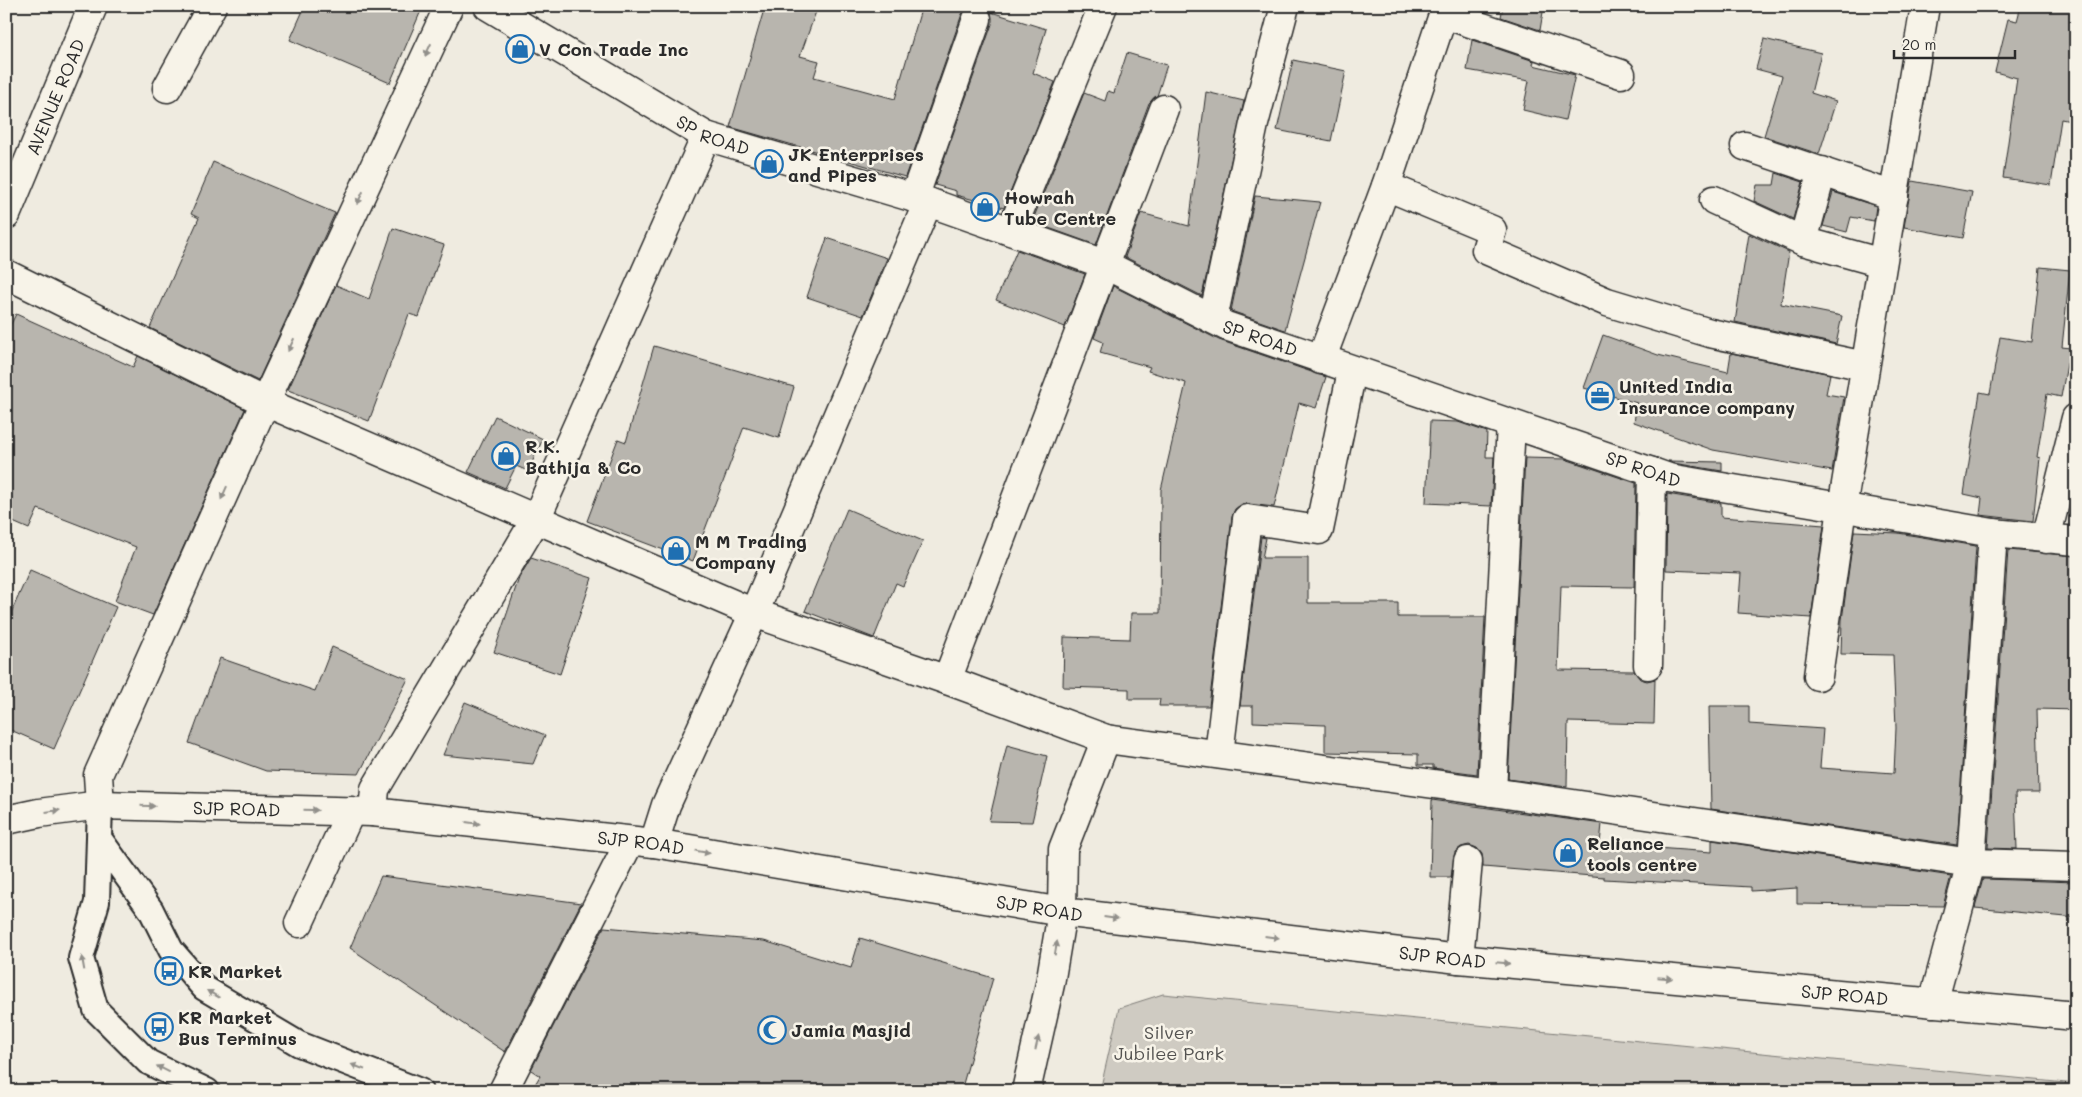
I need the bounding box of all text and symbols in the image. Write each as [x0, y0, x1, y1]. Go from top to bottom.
scale bar [1894, 28, 2016, 60]
shop icon: V Con Trade Inc [505, 34, 535, 64]
text: 20 m [1902, 34, 1936, 54]
street label: AVENUE ROAD [20, 35, 90, 159]
place label: V Con Trade Inc [539, 37, 689, 61]
one-way arrow [424, 43, 433, 58]
street label: SP ROAD [672, 109, 753, 160]
place label: JK Enterprises and Pipes [788, 142, 924, 187]
shop icon: JK Enterprises and Pipes [754, 149, 784, 179]
place label: Howrah Tube Centre [1004, 185, 1116, 230]
one-way arrow [355, 191, 363, 205]
shop icon: Howrah Tube Centre [970, 192, 1000, 222]
street label: SP ROAD [1220, 314, 1301, 362]
one-way arrow [287, 338, 295, 352]
place label: United India Insurance company [1619, 374, 1795, 419]
office icon: United India Insurance company [1585, 381, 1615, 411]
place label: R.K. Bathija & Co [525, 434, 641, 479]
shop icon: R.K. Bathija & Co [491, 441, 521, 471]
street label: SP ROAD [1603, 445, 1682, 492]
one-way arrow [219, 486, 227, 500]
place label: M M Trading Company [695, 529, 807, 574]
shop icon: M M Trading Company [661, 536, 691, 566]
street label: SJP ROAD [193, 795, 281, 822]
one-way arrow [140, 802, 156, 810]
one-way arrow [303, 806, 319, 814]
one-way arrow [45, 807, 61, 815]
one-way arrow [465, 819, 481, 827]
street label: SJP ROAD [596, 825, 686, 860]
place label: Reliance tools centre [1587, 831, 1697, 876]
shop icon: Reliance tools centre [1553, 838, 1583, 868]
one-way arrow [696, 848, 712, 856]
street label: SJP ROAD [994, 889, 1084, 926]
one-way arrow [1103, 914, 1119, 922]
one-way arrow [1265, 933, 1281, 941]
one-way arrow [1053, 940, 1061, 956]
street label: SJP ROAD [1398, 940, 1487, 973]
one-way arrow [79, 954, 87, 970]
bus stop icon: KR Market [154, 956, 184, 986]
place label: KR Market [188, 959, 282, 983]
one-way arrow [1496, 959, 1512, 967]
one-way arrow [1657, 974, 1673, 982]
street label: SJP ROAD [1800, 979, 1889, 1011]
one-way arrow [207, 989, 220, 998]
place label: KR Market Bus Terminus [178, 1005, 297, 1050]
bus stop icon: KR Market Bus Terminus [144, 1012, 174, 1042]
mosque icon: Jamia Masjid [757, 1015, 787, 1045]
place label: Jamia Masjid [791, 1018, 911, 1042]
park label: Silver Jubilee Park [1114, 1020, 1224, 1065]
one-way arrow [1033, 1036, 1041, 1051]
one-way arrow [351, 1062, 365, 1070]
one-way arrow [156, 1065, 171, 1074]

